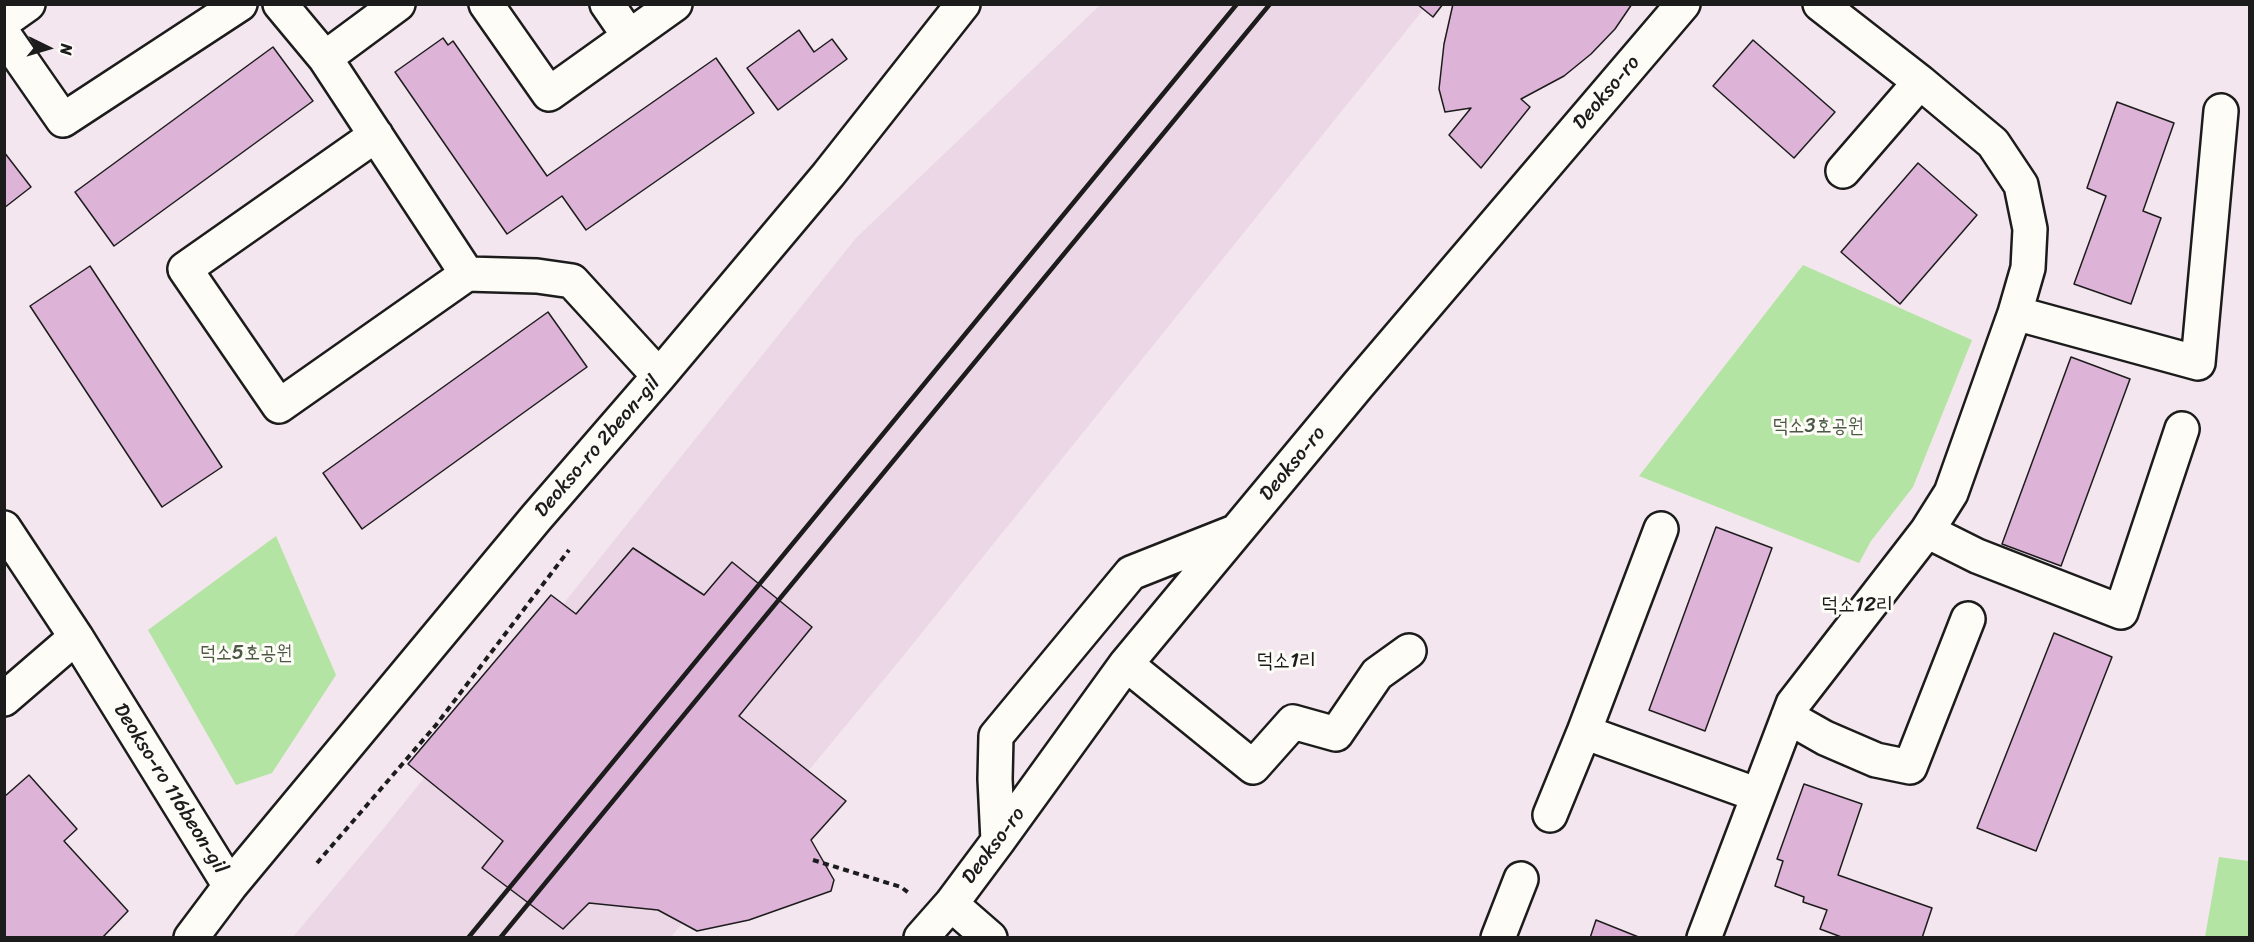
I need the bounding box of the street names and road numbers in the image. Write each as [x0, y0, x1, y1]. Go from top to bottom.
street label: Deokso-ro [1568, 51, 1646, 135]
street label: Deokso-ro 2beon-gil [530, 371, 666, 523]
street label: Deokso-ro [1255, 422, 1331, 506]
street label: Deokso-ro 116beon-gil [108, 699, 232, 879]
street label: Deokso-ro [957, 803, 1031, 889]

